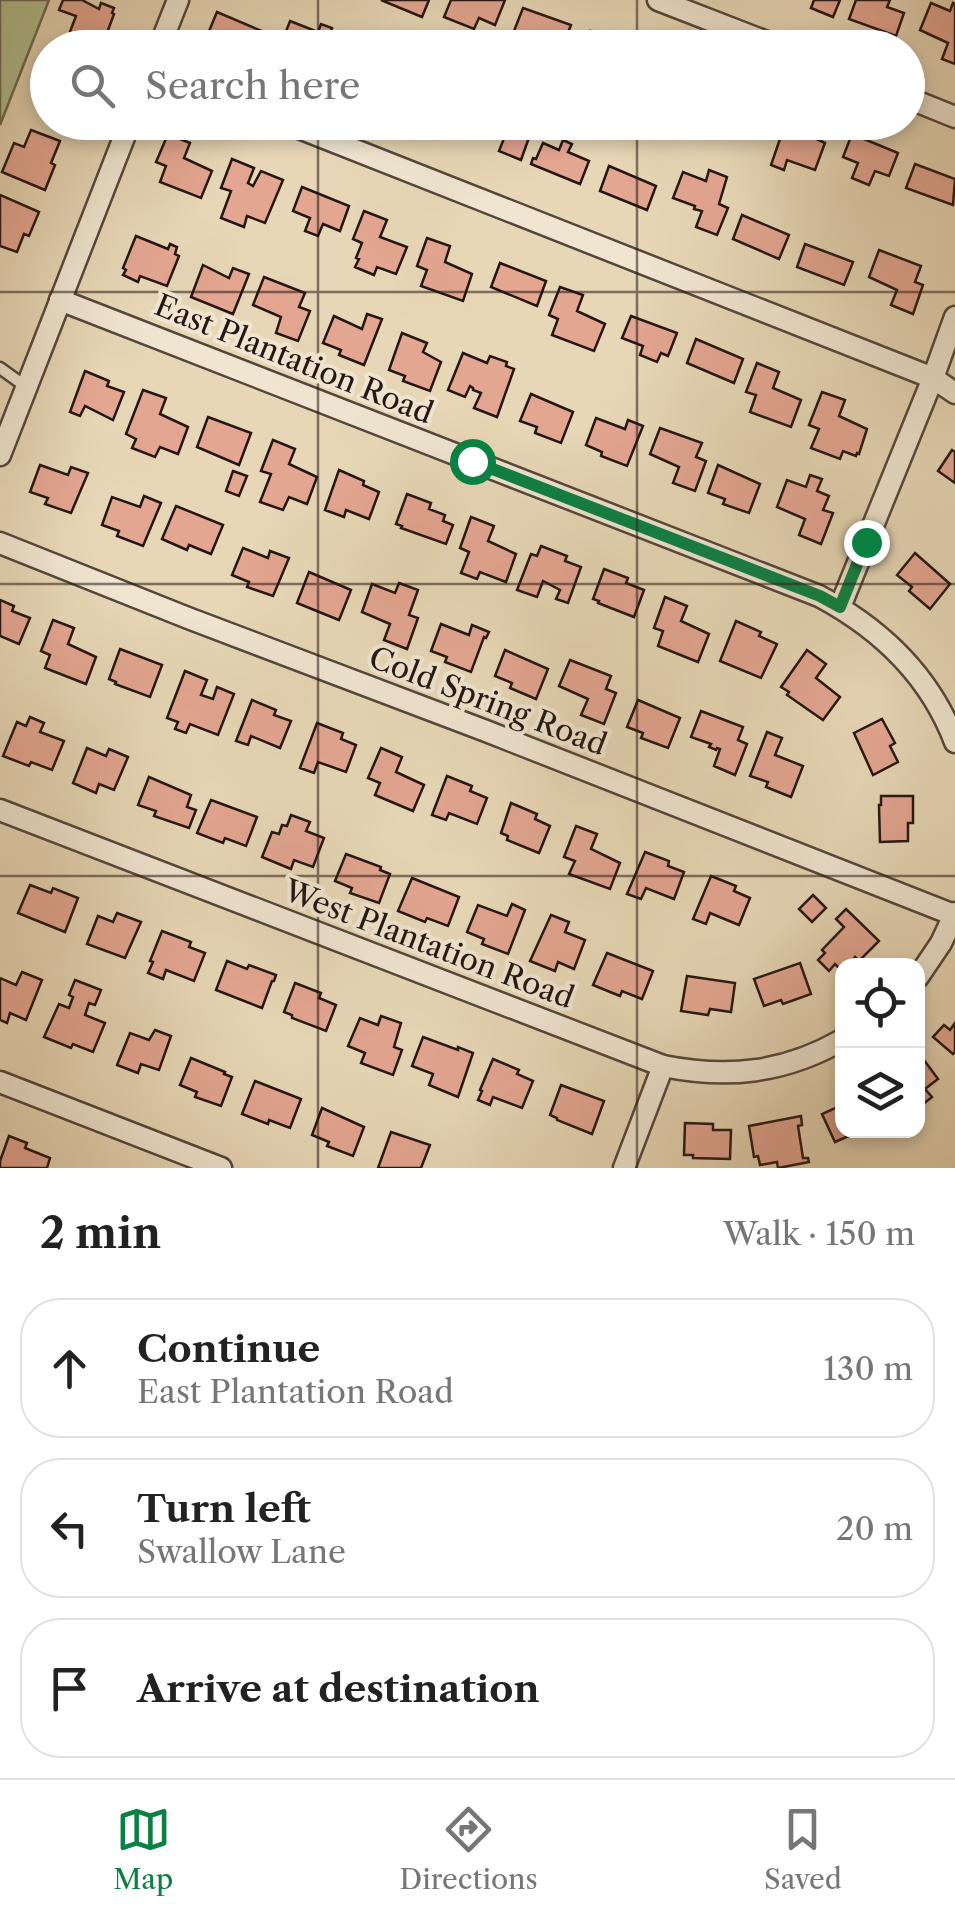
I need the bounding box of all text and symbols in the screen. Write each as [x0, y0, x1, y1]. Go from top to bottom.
search box [30, 30, 925, 140]
icon: search [65, 58, 120, 113]
text: Search here [145, 62, 360, 109]
street label: East Plantation Road [149, 286, 439, 432]
route start [450, 439, 496, 485]
route end [844, 520, 890, 566]
street label: Cold Spring Road [364, 639, 612, 763]
street label: West Plantation Road [278, 871, 579, 1016]
map controls [835, 958, 925, 1138]
button: locate [835, 958, 925, 1048]
button: layers [835, 1048, 925, 1138]
text: 2 min [40, 1207, 161, 1259]
text: Walk · 150 m [723, 1214, 915, 1253]
text: Continue [137, 1325, 320, 1372]
icon: ahead [42, 1341, 97, 1396]
text: 130 m [823, 1349, 913, 1388]
text: East Plantation Road [137, 1372, 454, 1411]
text: Turn left [137, 1485, 311, 1532]
icon: left [42, 1501, 97, 1556]
text: 20 m [836, 1509, 913, 1548]
text: Swallow Lane [137, 1532, 346, 1571]
icon: arrive [42, 1661, 97, 1716]
text: Arrive at destination [137, 1665, 540, 1712]
tab: Map [113, 1802, 173, 1896]
tab: Directions [399, 1802, 538, 1896]
tab: Saved [764, 1802, 842, 1896]

